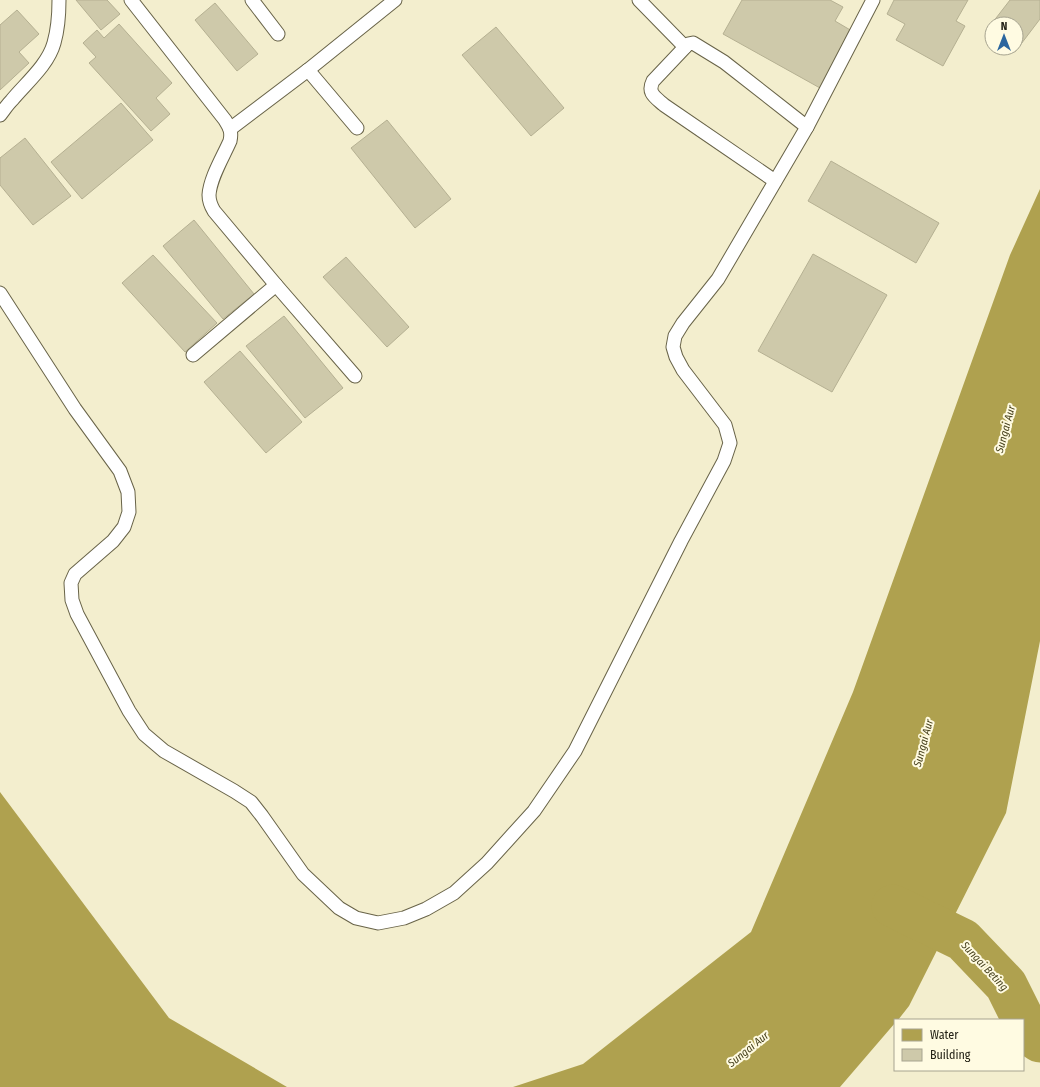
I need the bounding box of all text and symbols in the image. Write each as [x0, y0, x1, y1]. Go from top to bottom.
north arrow [984, 16, 1024, 56]
text: N [1001, 20, 1007, 33]
water label: Sungai Aur [993, 403, 1018, 455]
water label: Sungai Aur [911, 717, 936, 769]
water label: Sungai Beting [958, 938, 1011, 994]
legend [894, 1019, 1024, 1071]
water label: Sungai Aur [724, 1028, 772, 1070]
text: Water [930, 1028, 959, 1042]
text: Building [930, 1048, 971, 1062]

